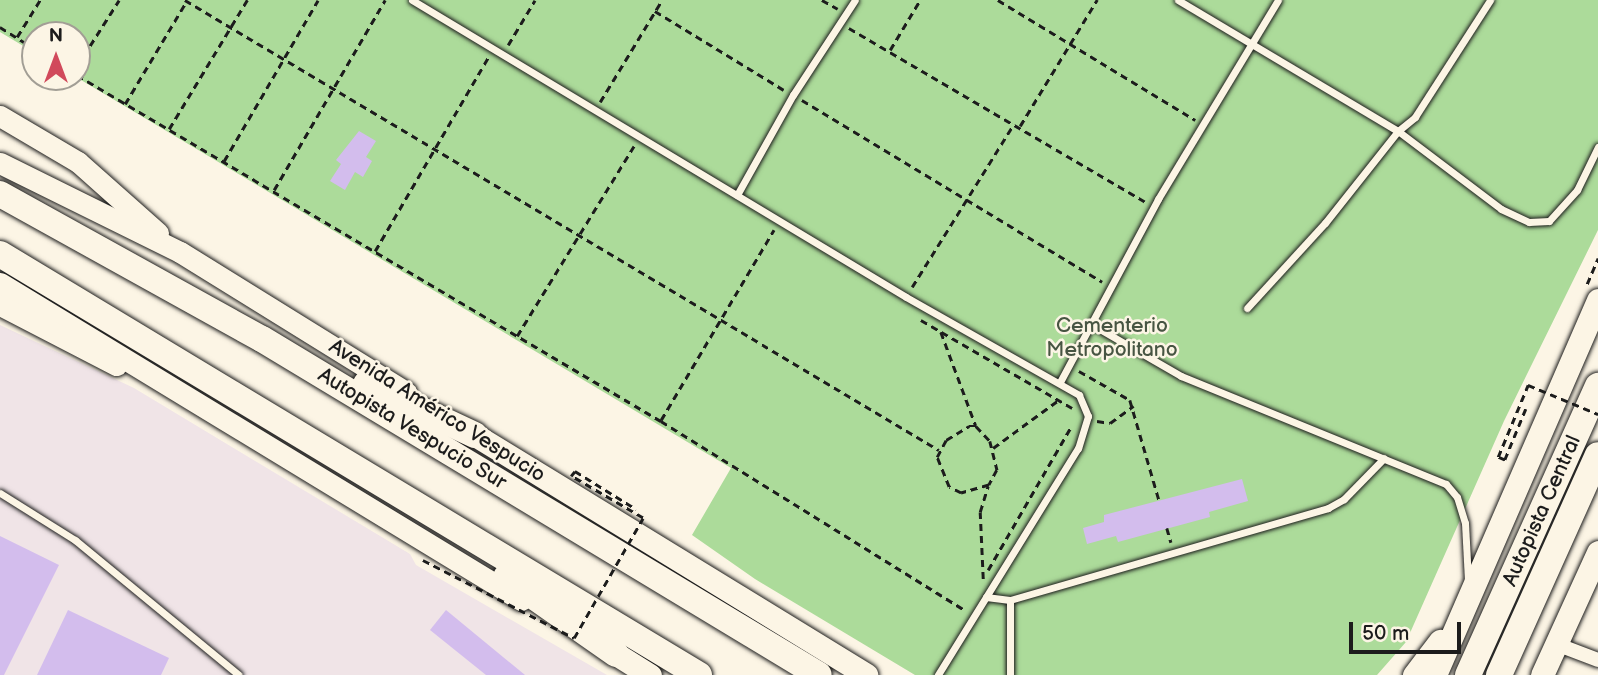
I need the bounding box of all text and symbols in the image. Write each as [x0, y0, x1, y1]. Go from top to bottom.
north arrow [21, 21, 91, 91]
text: N [49, 25, 63, 48]
park label: Cementerio Metropolitano [1046, 313, 1178, 363]
street label: Avenida Américo Vespucio [324, 334, 550, 488]
street label: Autopista Vespucio Sur [313, 362, 511, 496]
street label: Autopista Central [1497, 432, 1587, 590]
scale bar [1353, 608, 1465, 652]
text: 50 m [1362, 621, 1409, 646]

